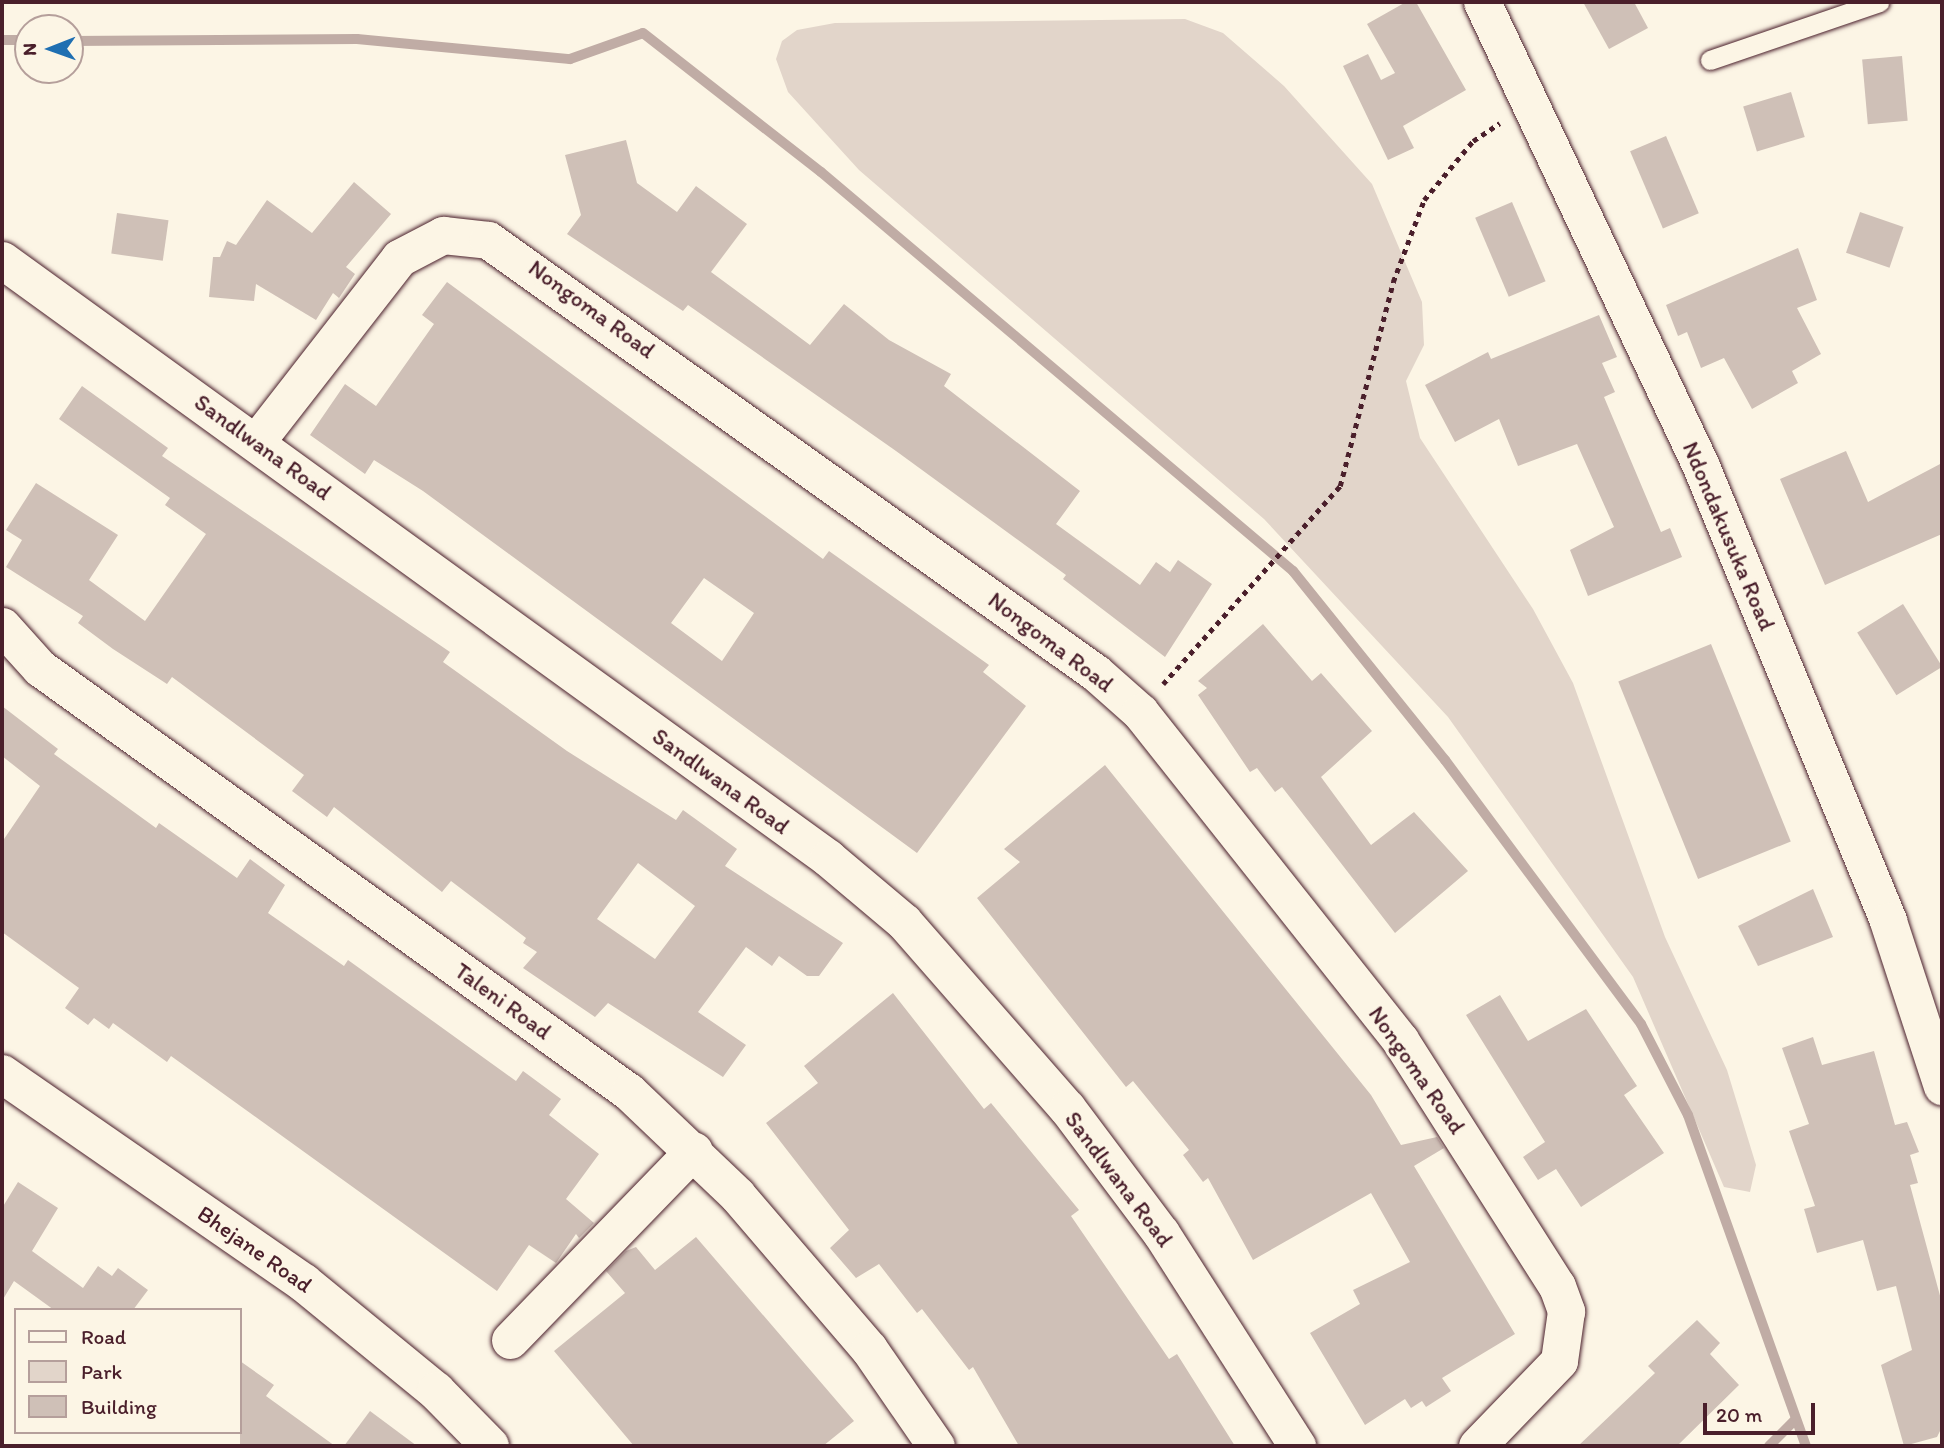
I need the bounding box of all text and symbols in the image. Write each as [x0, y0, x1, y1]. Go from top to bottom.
north arrow [14, 14, 84, 84]
text: N [18, 43, 41, 56]
street label: Nongoma Road [523, 254, 661, 364]
street label: Sandlwana Road [189, 388, 337, 506]
street label: Ndondakusuka Road [1677, 438, 1781, 634]
street label: Nongoma Road [983, 586, 1119, 698]
street label: Sandlwana Road [647, 722, 795, 840]
street label: Taleni Road [449, 957, 557, 1045]
street label: Nongoma Road [1363, 1001, 1471, 1139]
street label: Sandlwana Road [1059, 1106, 1179, 1252]
street label: Bhejane Road [192, 1199, 318, 1299]
legend [14, 1308, 242, 1434]
text: Road [81, 1324, 126, 1349]
text: Park [81, 1359, 122, 1384]
scale bar [1706, 1388, 1818, 1432]
text: Building [81, 1394, 157, 1419]
text: 20 m [1716, 1402, 1762, 1427]

